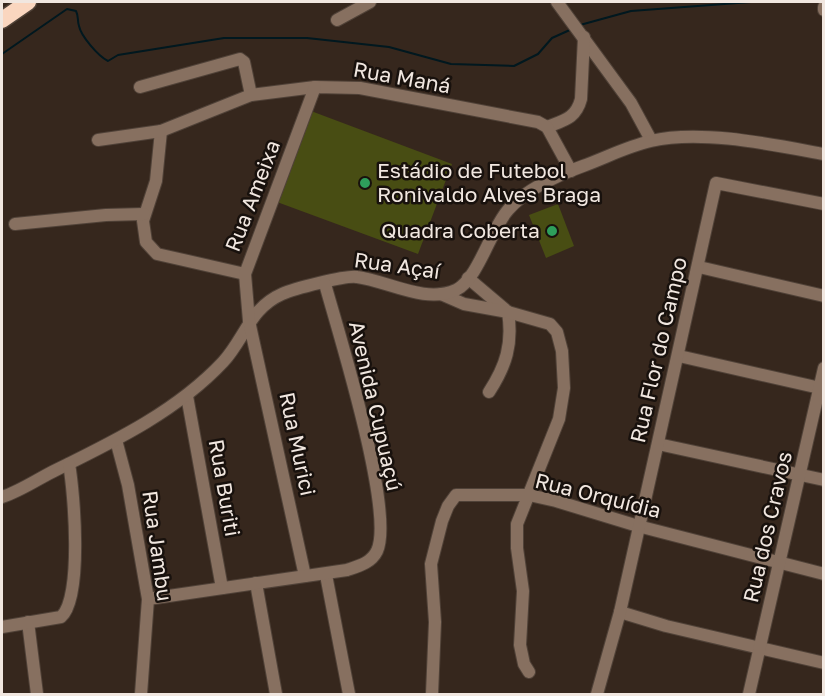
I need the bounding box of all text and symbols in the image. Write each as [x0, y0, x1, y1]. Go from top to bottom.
street label: Rua Maná [351, 56, 453, 98]
street label: Rua Ameixa [219, 136, 285, 255]
place label: Estádio de Futebol Ronivaldo Alves Braga [377, 157, 601, 207]
marker: Estádio de Futebol Ronivaldo Alves Braga [358, 176, 372, 190]
place label: Quadra Coberta [381, 217, 540, 243]
marker: Quadra Coberta [545, 224, 559, 238]
street label: Rua Açaí [353, 246, 443, 284]
street label: Rua Flor do Campo [624, 254, 692, 445]
street label: Avenida Cupuaçú [344, 318, 408, 493]
street label: Rua Murici [274, 390, 322, 498]
street label: Rua Buriti [204, 437, 246, 538]
street label: Rua dos Cravos [737, 449, 797, 605]
street label: Rua Orquídia [533, 467, 664, 523]
street label: Rua Jambu [137, 489, 179, 603]

